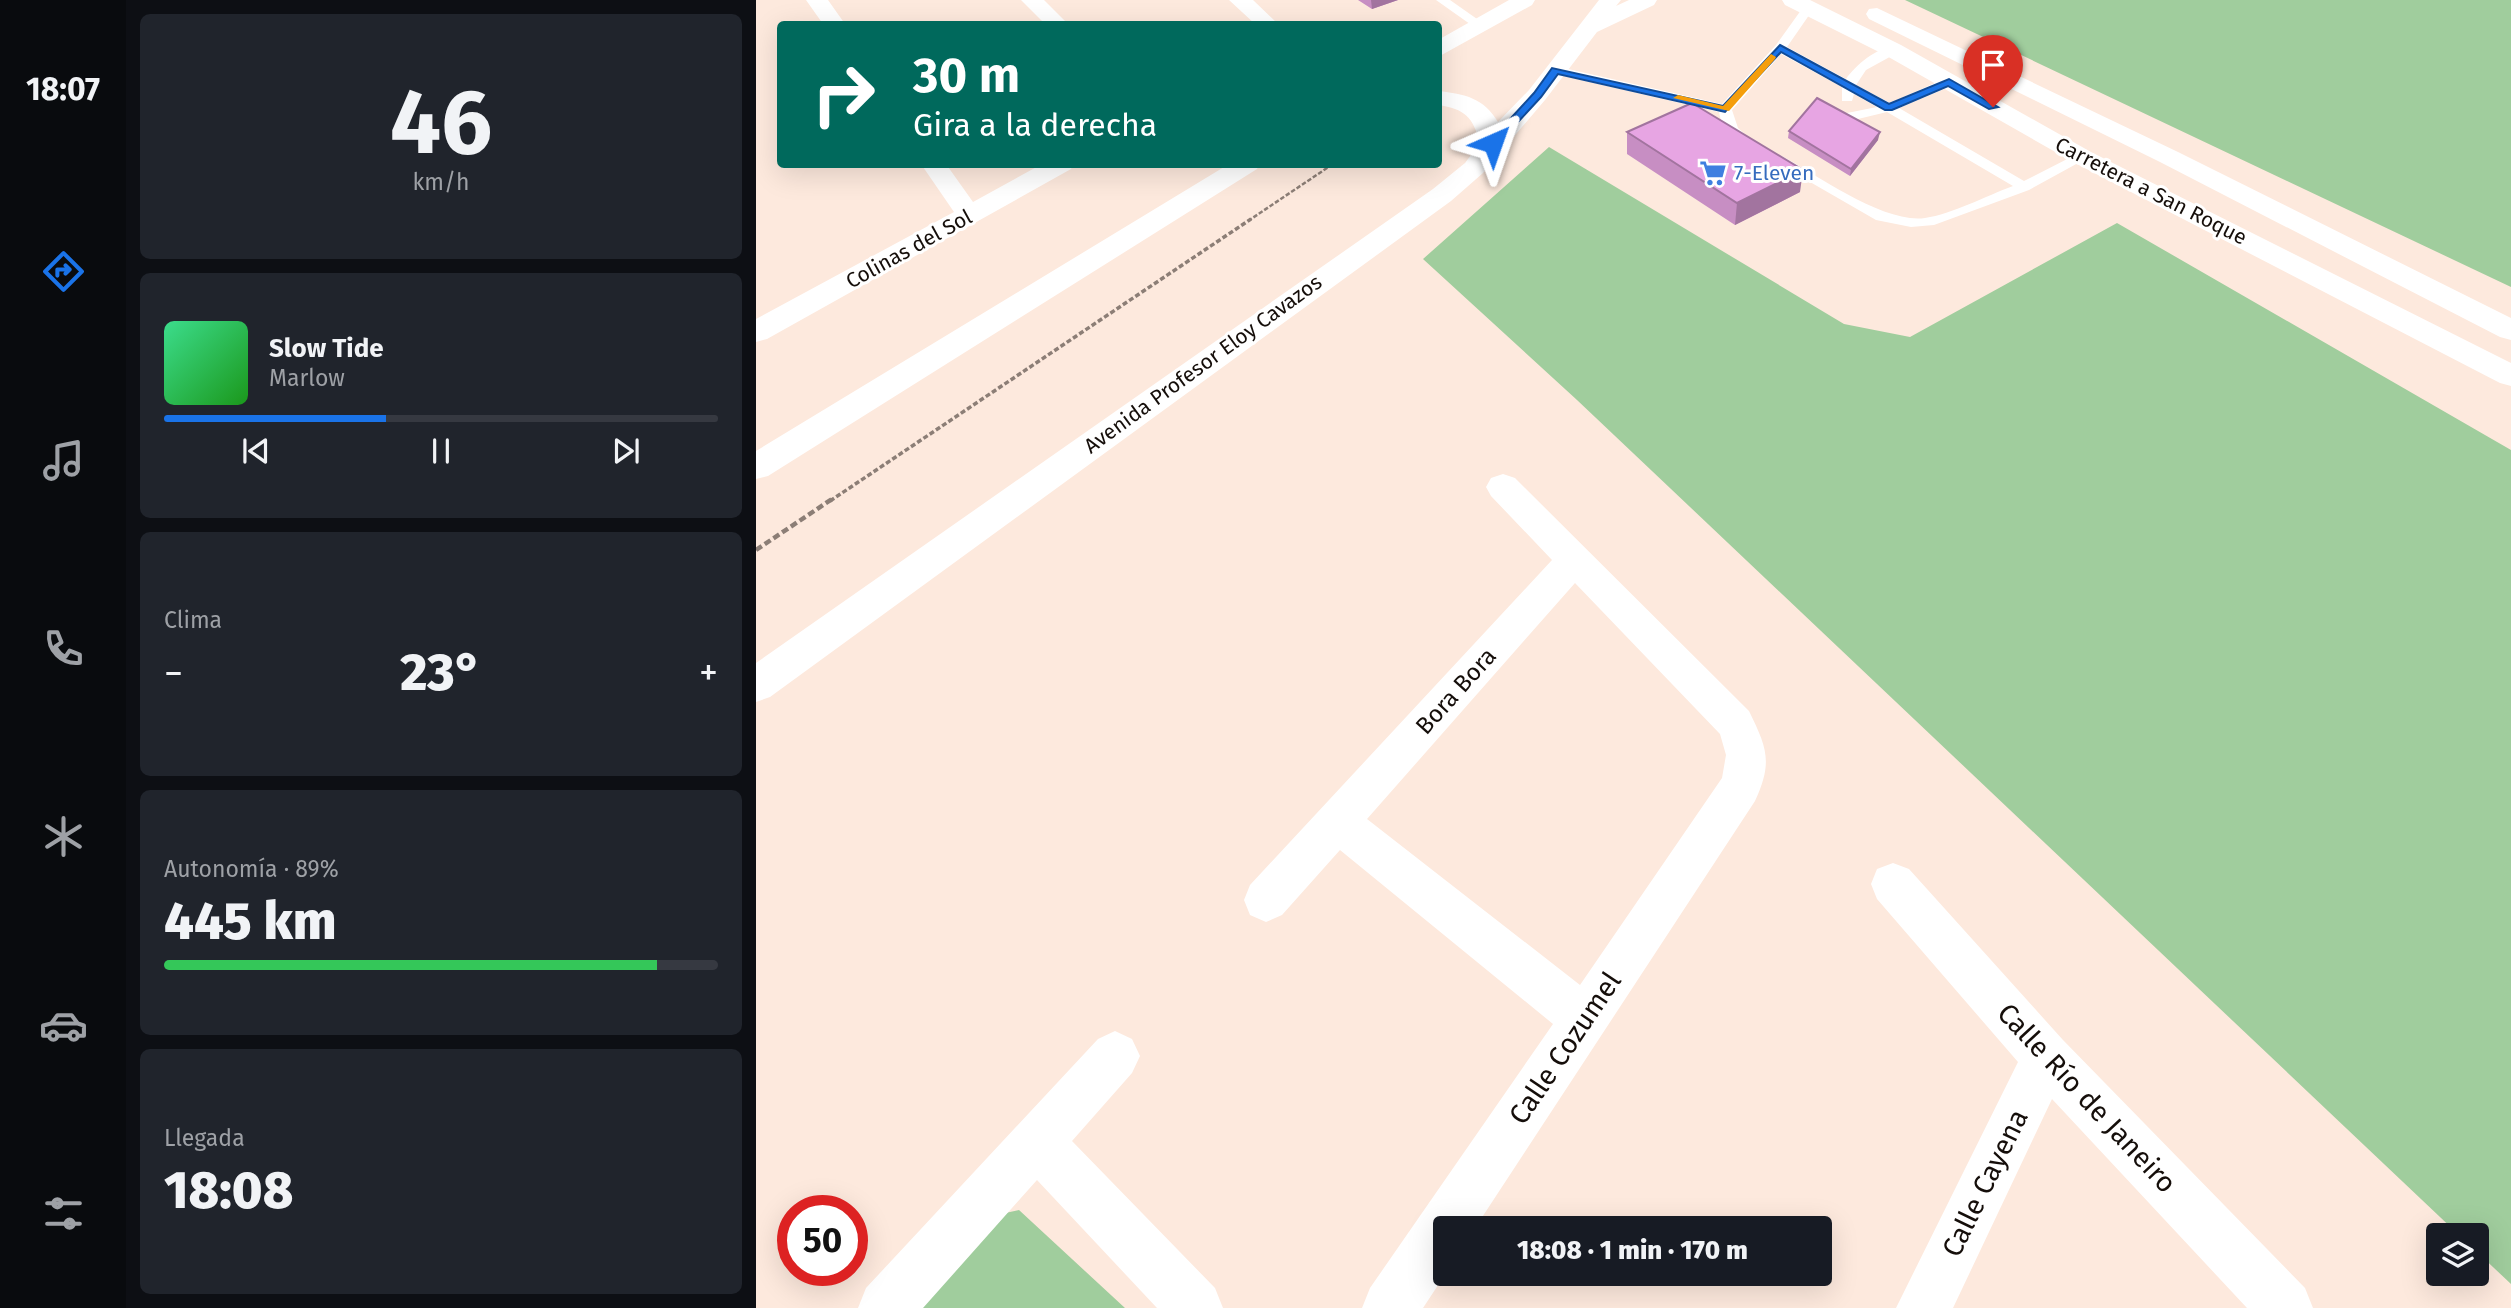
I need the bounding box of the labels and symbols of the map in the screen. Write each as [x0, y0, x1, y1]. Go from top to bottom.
pin [1963, 35, 2023, 107]
position arrow [1456, 106, 1530, 180]
street label: Carretera a San Roque [2051, 131, 2251, 251]
supermarket icon: 7-Eleven [1698, 158, 1728, 188]
place label: 7-Eleven [1734, 160, 1814, 186]
street label: Colinas del Sol [841, 204, 977, 294]
street label: Avenida Profesor Eloy Cavazos [1079, 269, 1327, 459]
street label: Bora Bora [1410, 642, 1502, 740]
street label: Calle Cozumel [1502, 966, 1628, 1130]
street label: Calle Río de Janeiro [1991, 996, 2183, 1200]
street label: Calle Cayena [1935, 1104, 2035, 1262]
speed limit sign: 50 [777, 1195, 868, 1286]

